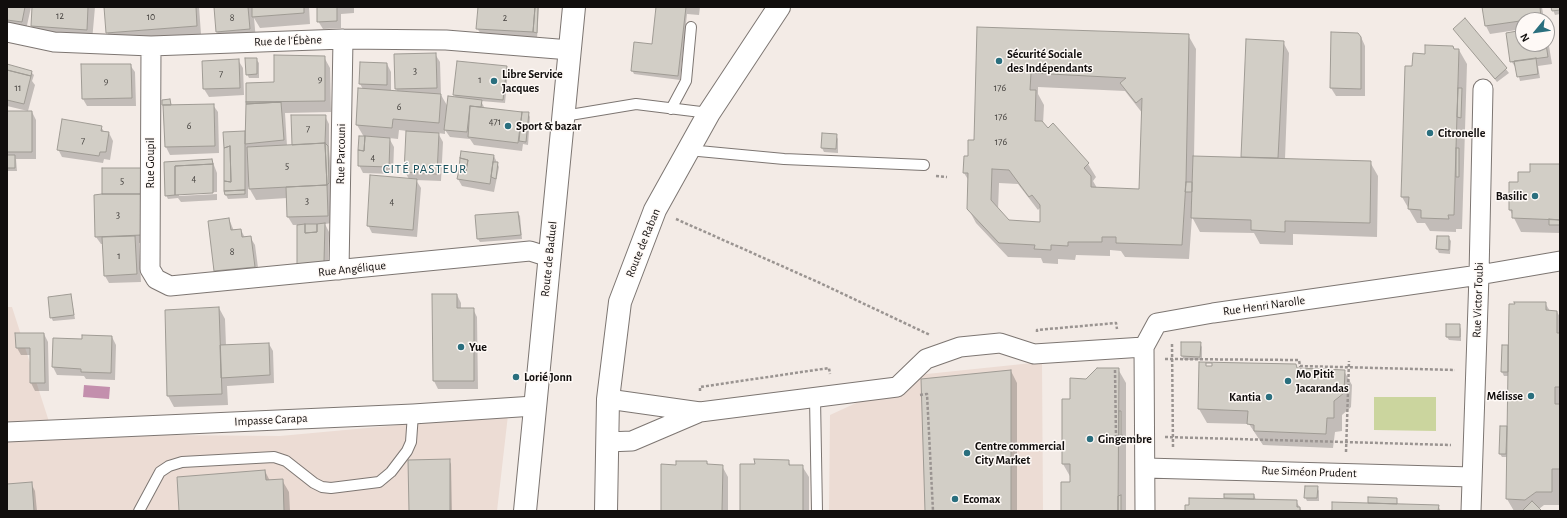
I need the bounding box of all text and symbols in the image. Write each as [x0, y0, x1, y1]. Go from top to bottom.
house number: 12 [56, 10, 64, 22]
house number: 10 [147, 11, 155, 23]
house number: 8 [230, 12, 234, 24]
house number: 2 [503, 12, 507, 24]
north arrow [1515, 12, 1555, 52]
text: N [1518, 32, 1532, 44]
street label: Rue de l'Ébène [254, 33, 322, 49]
place label: Sécurité Sociale des Indépendants [1007, 47, 1092, 75]
marker: Sécurité Sociale des Indépendants [994, 56, 1004, 66]
house number: 3 [413, 65, 417, 77]
place label: Libre Service Jacques [502, 67, 563, 95]
house number: 7 [219, 68, 223, 80]
house number: 9 [318, 73, 322, 85]
house number: 1 [478, 74, 482, 86]
house number: 9 [104, 75, 108, 87]
marker: Libre Service Jacques [489, 76, 499, 86]
house number: 11 [15, 82, 21, 94]
house number: 176 [994, 82, 1006, 94]
house number: 6 [397, 101, 401, 113]
house number: 176 [995, 111, 1007, 123]
house number: 471 [489, 116, 501, 128]
place label: Sport & bazar [516, 119, 581, 133]
house number: 6 [187, 120, 191, 132]
marker: Sport & bazar [503, 121, 513, 131]
house number: 7 [306, 123, 310, 135]
street label: Rue Parcouni [333, 123, 349, 185]
place label: Citronelle [1438, 126, 1485, 140]
marker: Citronelle [1425, 128, 1435, 138]
house number: 7 [81, 135, 85, 147]
house number: 176 [995, 136, 1007, 148]
street label: Rue Goupil [143, 138, 157, 188]
house number: 4 [371, 152, 375, 164]
house number: 5 [285, 160, 289, 172]
district label: CITÉ PASTEUR [383, 161, 467, 177]
house number: 4 [192, 173, 196, 185]
house number: 5 [120, 175, 124, 187]
place label: Basilic [1496, 189, 1527, 203]
marker: Basilic [1530, 191, 1540, 201]
house number: 3 [305, 195, 309, 207]
house number: 4 [390, 196, 394, 208]
street label: Route de Raban [623, 207, 663, 279]
house number: 3 [116, 209, 120, 221]
street label: Route de Baduel [538, 220, 560, 298]
house number: 8 [230, 246, 234, 258]
house number: 1 [117, 250, 121, 262]
street label: Rue Angélique [317, 258, 387, 280]
street label: Rue Victor Toubi [1469, 262, 1487, 338]
street label: Rue Henri Narolle [1222, 293, 1306, 319]
place label: Yue [469, 340, 487, 354]
marker: Yue [456, 342, 466, 352]
place label: Mo Pitit Jacarandas [1296, 367, 1349, 395]
place label: Lorié Jonn [524, 370, 572, 384]
marker: Lorié Jonn [511, 372, 521, 382]
marker: Mo Pitit Jacarandas [1283, 376, 1293, 386]
place label: Mélisse [1487, 389, 1523, 403]
place label: Kantia [1229, 390, 1261, 404]
marker: Mélisse [1526, 391, 1536, 401]
marker: Kantia [1264, 392, 1274, 402]
street label: Impasse Carapa [234, 411, 308, 429]
place label: Gingembre [1098, 432, 1152, 446]
marker: Gingembre [1085, 434, 1095, 444]
place label: Centre commercial City Market [975, 439, 1065, 467]
marker: Centre commercial City Market [962, 448, 972, 458]
street label: Rue Siméon Prudent [1261, 463, 1357, 481]
place label: Ecomax [963, 492, 1000, 506]
marker: Ecomax [950, 494, 960, 504]

